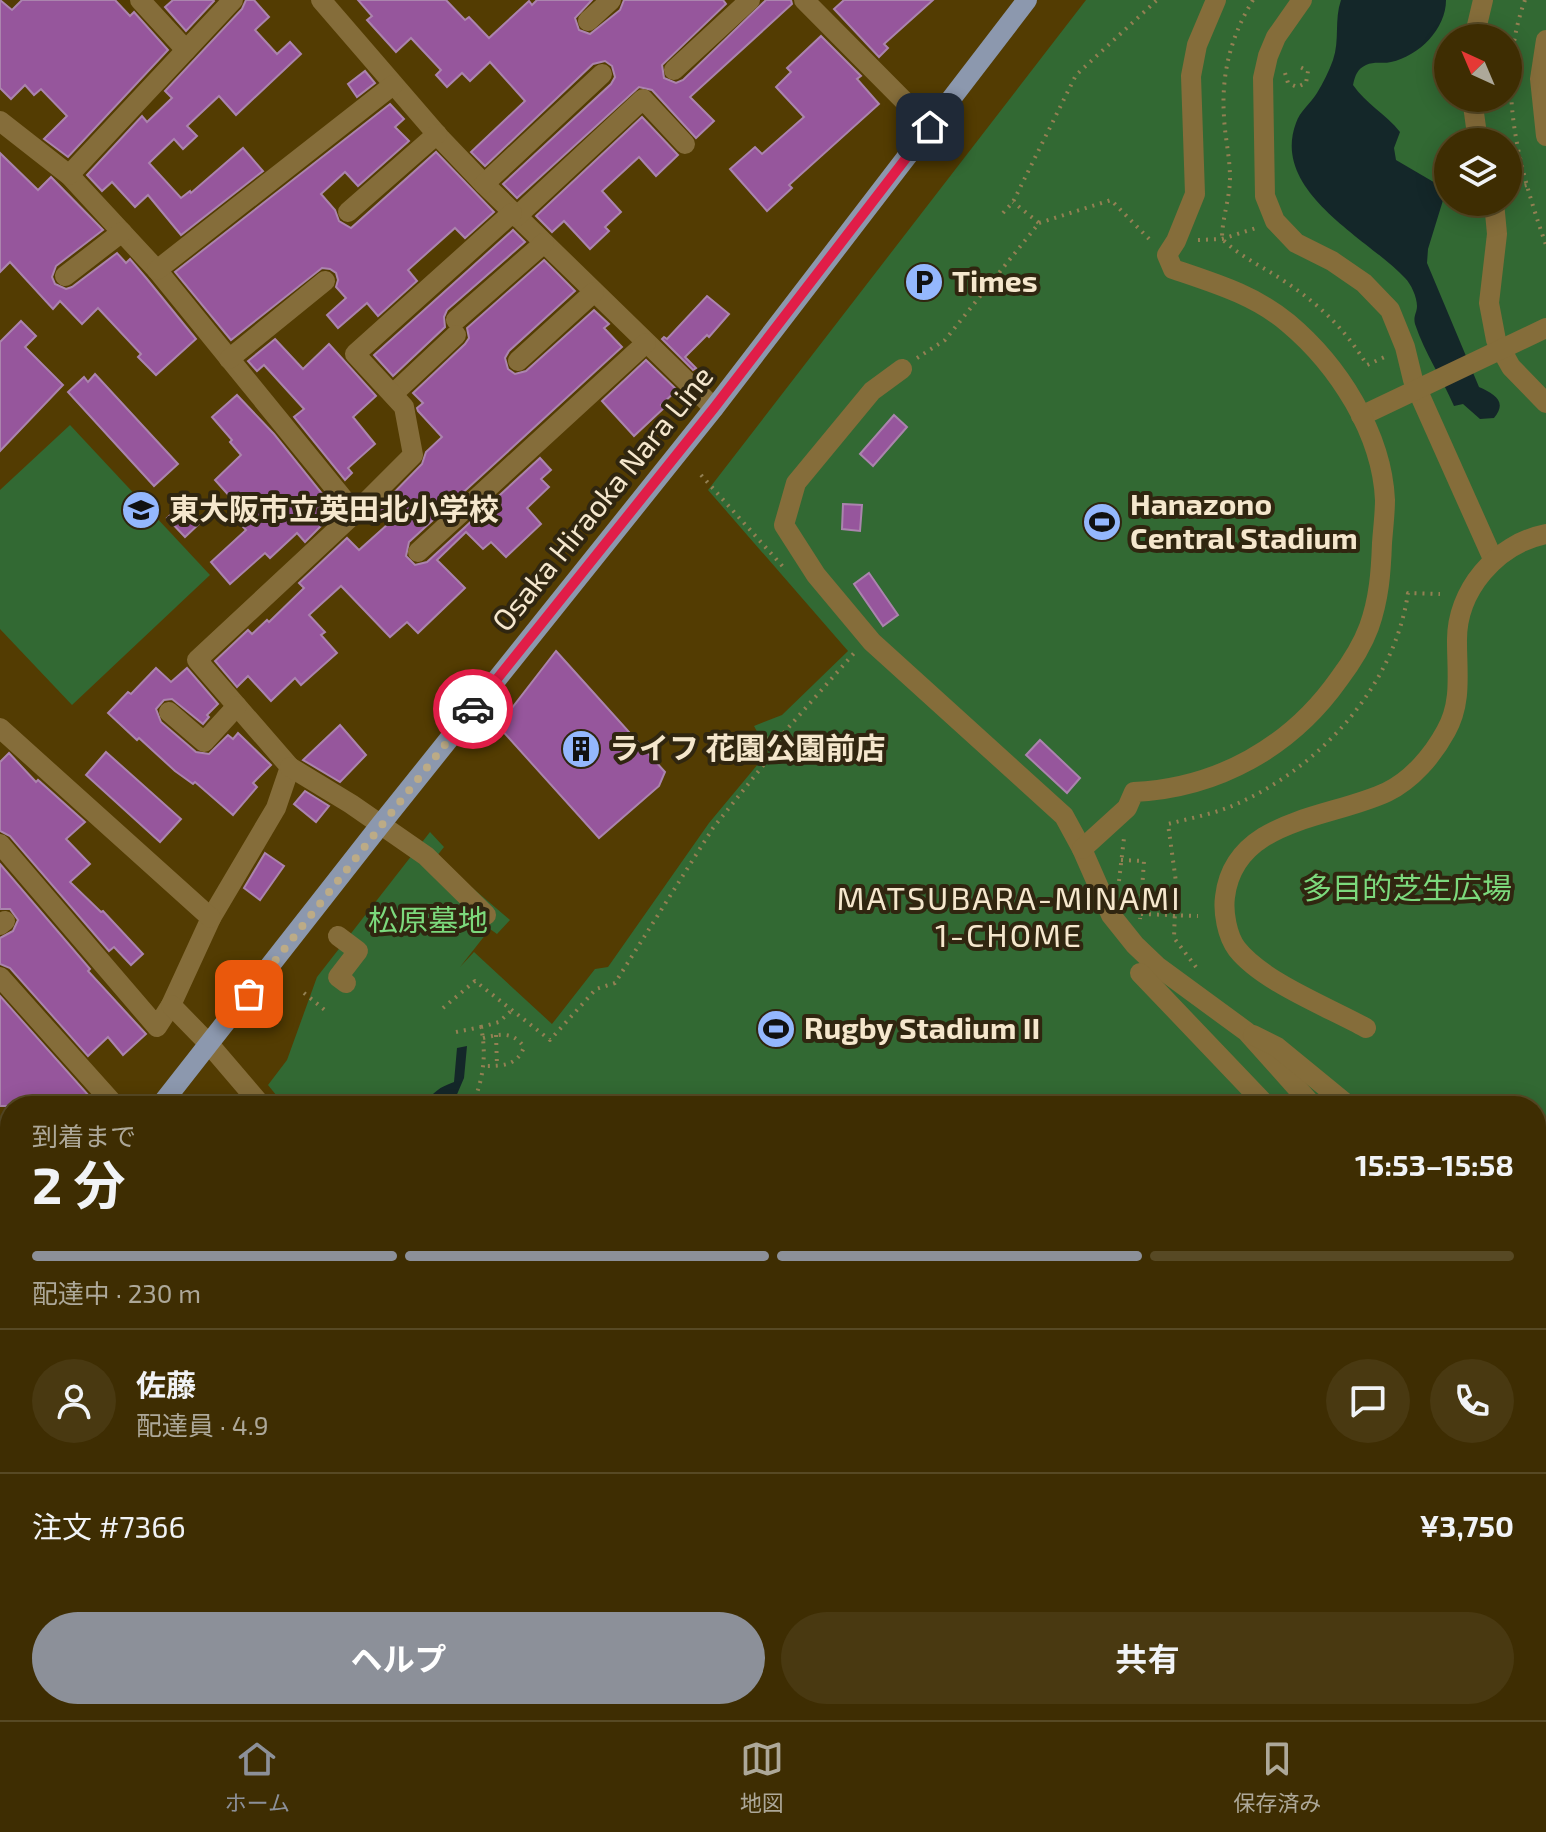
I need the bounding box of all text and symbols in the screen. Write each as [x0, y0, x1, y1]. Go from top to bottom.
north arrow [1434, 24, 1522, 112]
map controls [1434, 24, 1522, 216]
pin [896, 93, 964, 161]
icon: home [908, 105, 952, 149]
button: layers [1434, 128, 1522, 216]
parking icon: Times [903, 261, 945, 303]
place label: Times [952, 262, 1038, 298]
street label: Osaka Hiraoka Nara Line [483, 358, 720, 638]
place label: Hanazono Central Stadium [1130, 485, 1358, 555]
school or university icon: 東大阪市立英田北小学校 [120, 489, 162, 531]
place label: 東大阪市立英田北小学校 [169, 490, 499, 526]
sports icon: Hanazono Central Stadium [1081, 501, 1123, 543]
courier [433, 669, 513, 749]
icon: car [451, 687, 495, 731]
building icon: ライフ 花園公園前店 [560, 728, 602, 770]
place label: ライフ 花園公園前店 [609, 729, 885, 765]
park label: 多目的芝生広場 [1302, 869, 1512, 905]
district label: MATSUBARA-MINAMI 1-CHOME [836, 878, 1182, 953]
park label: 松原墓地 [368, 901, 488, 937]
pin [215, 960, 283, 1028]
icon: bag [227, 972, 271, 1016]
sports icon: Rugby Stadium II [755, 1008, 797, 1050]
place label: Rugby Stadium II [804, 1009, 1040, 1046]
text: 到着まで [32, 1120, 136, 1151]
text: 15:53–15:58 [1355, 1146, 1514, 1182]
text: 2 分 [32, 1152, 125, 1214]
text: 配達中 · 230 m [32, 1277, 201, 1308]
button: person [32, 1359, 116, 1443]
button: chat [1326, 1359, 1410, 1443]
button: phone [1430, 1359, 1514, 1443]
text: 佐藤 [136, 1366, 196, 1402]
text: 配達員 · 4.9 [136, 1409, 269, 1440]
text: ¥3,750 [1419, 1507, 1514, 1543]
text: 注文 #7366 [32, 1508, 186, 1544]
button: ヘルプ [32, 1612, 765, 1704]
button: 共有 [781, 1612, 1514, 1704]
tab: ホーム [225, 1737, 290, 1817]
tab: 地図 [740, 1737, 784, 1817]
tab: 保存済み [1233, 1737, 1321, 1817]

